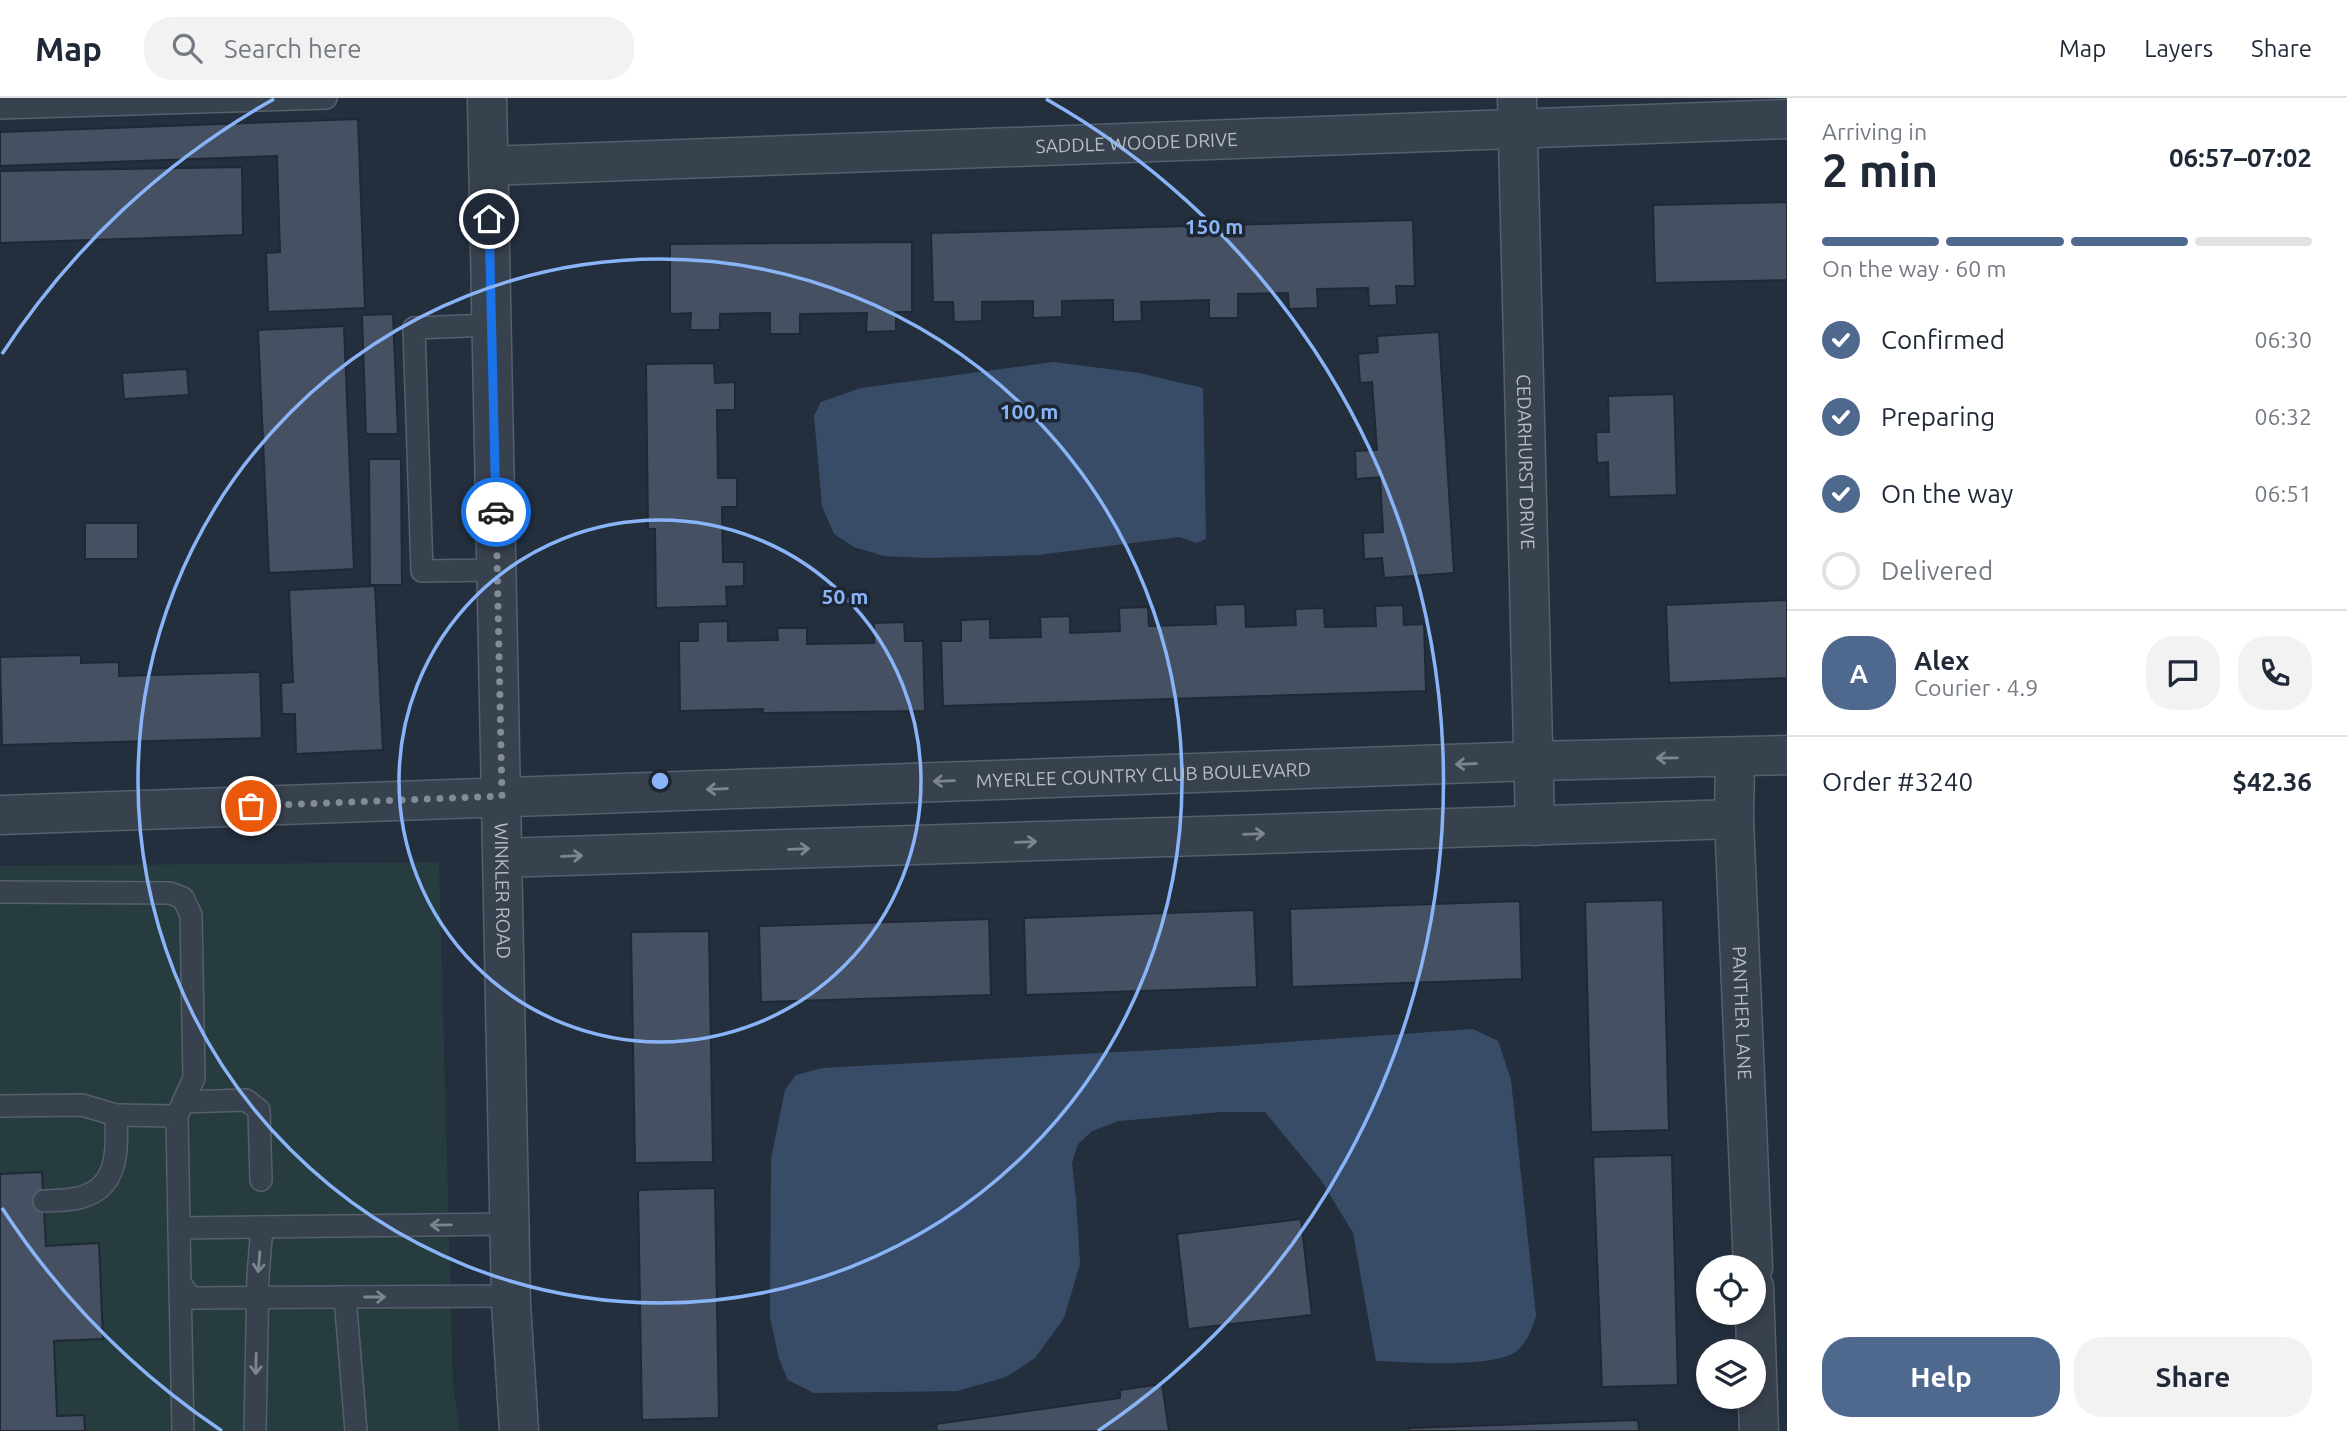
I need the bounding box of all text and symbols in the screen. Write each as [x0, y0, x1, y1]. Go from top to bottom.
search box [144, 17, 634, 80]
icon: search [168, 29, 206, 67]
text: Map [35, 30, 102, 67]
text: Search here [224, 34, 362, 63]
text: Map [2059, 35, 2106, 62]
text: Layers [2144, 35, 2213, 62]
text: Share [2251, 35, 2312, 62]
text: Arriving in [1822, 119, 1927, 144]
street label: SADDLE WOODE DRIVE [1035, 128, 1238, 157]
text: 06:57–07:02 [2169, 143, 2312, 172]
text: 2 min [1822, 144, 1938, 196]
pin [459, 189, 519, 249]
icon: home [470, 200, 508, 238]
text: 150 m [1185, 214, 1243, 238]
text: On the way · 60 m [1822, 256, 2006, 281]
icon: check [1822, 321, 1860, 359]
text: Confirmed [1881, 325, 2005, 354]
text: 06:30 [2254, 327, 2312, 352]
street label: CEDARHURST DRIVE [1513, 374, 1539, 550]
icon: check [1822, 398, 1860, 436]
text: 100 m [1000, 399, 1058, 423]
text: Preparing [1881, 402, 1995, 431]
text: 06:32 [2254, 404, 2312, 429]
icon: check [1822, 475, 1860, 513]
courier [461, 477, 531, 547]
text: On the way [1881, 479, 2013, 508]
text: 06:51 [2254, 481, 2312, 506]
icon: car [477, 493, 515, 531]
text: Delivered [1881, 556, 1993, 585]
text: 50 m [822, 584, 868, 608]
button: chat [2146, 636, 2220, 710]
button: phone [2238, 636, 2312, 710]
text: Alex [1914, 646, 1969, 675]
text: A [1850, 659, 1868, 688]
text: Courier · 4.9 [1914, 675, 2038, 700]
one-way arrow [1656, 752, 1679, 765]
one-way arrow [1454, 757, 1477, 770]
street label: MYERLEE COUNTRY CLUB BOULEVARD [975, 758, 1311, 792]
text: Order #3240 [1822, 767, 1973, 796]
text: $42.36 [2232, 767, 2312, 796]
centre of rings [648, 769, 672, 793]
one-way arrow [933, 775, 956, 788]
pin [221, 776, 281, 836]
one-way arrow [706, 782, 729, 796]
icon: bag [232, 787, 270, 825]
street label: WINKLER ROAD [490, 822, 515, 959]
one-way arrow [1242, 828, 1265, 841]
one-way arrow [1015, 835, 1038, 848]
one-way arrow [787, 842, 810, 855]
one-way arrow [560, 849, 583, 862]
street label: PANTHER LANE [1728, 945, 1756, 1080]
one-way arrow [430, 1218, 453, 1232]
one-way arrow [252, 1251, 265, 1273]
map controls [1696, 1255, 1766, 1409]
button: locate [1696, 1255, 1766, 1325]
one-way arrow [363, 1290, 386, 1304]
button: Help [1822, 1337, 2060, 1417]
button: Share [2074, 1337, 2312, 1417]
button: layers [1696, 1339, 1766, 1409]
one-way arrow [250, 1353, 263, 1376]

